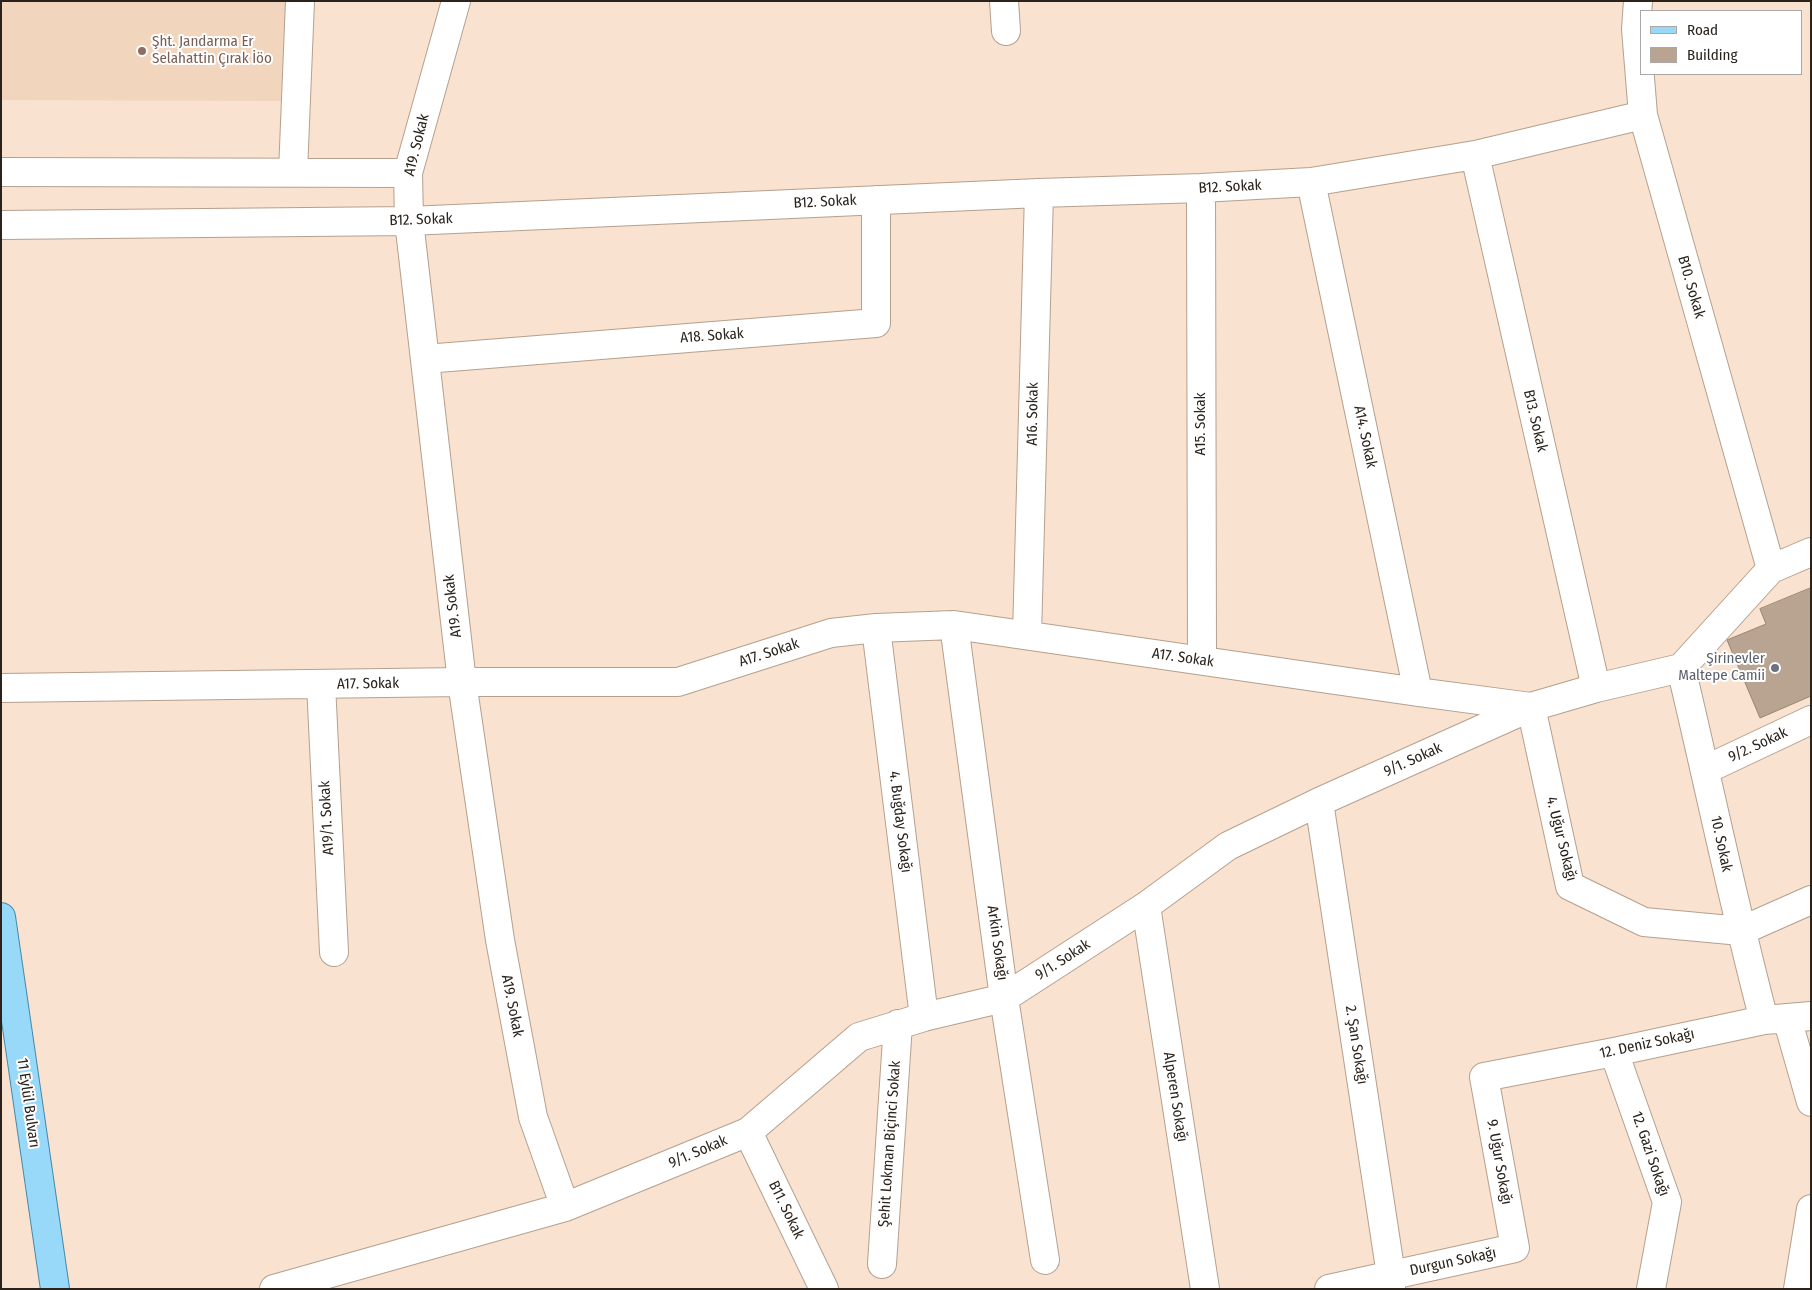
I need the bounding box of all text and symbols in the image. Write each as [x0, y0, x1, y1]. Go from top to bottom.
legend [1640, 10, 1802, 75]
text: Road [1687, 21, 1718, 39]
place label: Şht. Jandarma Er Selahattin Çırak İöo [152, 33, 272, 68]
marker: Şht. Jandarma Er Selahattin Çırak İöo [136, 45, 148, 57]
text: Building [1687, 46, 1738, 64]
street label: A19. Sokak [401, 112, 433, 178]
street label: B12. Sokak [1198, 176, 1262, 198]
street label: B12. Sokak [793, 191, 857, 213]
street label: B12. Sokak [389, 210, 453, 230]
street label: B10. Sokak [1673, 254, 1709, 320]
street label: A18. Sokak [680, 325, 744, 347]
street label: A16. Sokak [1023, 382, 1043, 446]
street label: B13. Sokak [1519, 388, 1551, 454]
street label: A15. Sokak [1192, 392, 1210, 456]
street label: A14. Sokak [1350, 404, 1380, 470]
street label: A19. Sokak [440, 573, 466, 639]
street label: A17. Sokak [737, 635, 801, 671]
street label: A17. Sokak [1151, 645, 1215, 671]
place label: Şirinevler Maltepe Camii [1678, 650, 1765, 685]
marker: Şirinevler Maltepe Camii [1769, 662, 1781, 674]
street label: A17. Sokak [337, 674, 399, 694]
street label: 9/2. Sokak [1726, 724, 1790, 766]
street label: 9/1. Sokak [1381, 739, 1445, 781]
street label: 4. Buğday Sokağı [885, 770, 915, 874]
street label: A19/1. Sokak [316, 780, 338, 856]
street label: 4. Uğur Sokağı [1542, 795, 1580, 883]
street label: 10. Sokak [1706, 814, 1736, 874]
street label: Arkin Sokağı [983, 904, 1011, 982]
street label: 9/1. Sokak [1032, 936, 1094, 984]
street label: A19. Sokak [497, 973, 527, 1039]
street label: 2. Şan Sokağı [1341, 1004, 1371, 1086]
street label: 12. Deniz Sokağı [1598, 1025, 1696, 1063]
street label: Alperen Sokağı [1159, 1051, 1191, 1143]
street label: 11 Eylül Bulvarı [13, 1057, 43, 1149]
street label: Şehit Lokman Biçinci Sokak [875, 1060, 905, 1228]
street label: 12. Gazi Sokağı [1627, 1109, 1673, 1199]
street label: 9. Uğur Sokağı [1483, 1118, 1515, 1206]
street label: 9/1. Sokak [666, 1132, 730, 1172]
street label: B11. Sokak [764, 1178, 808, 1242]
street label: Durgun Sokağı [1408, 1244, 1498, 1280]

